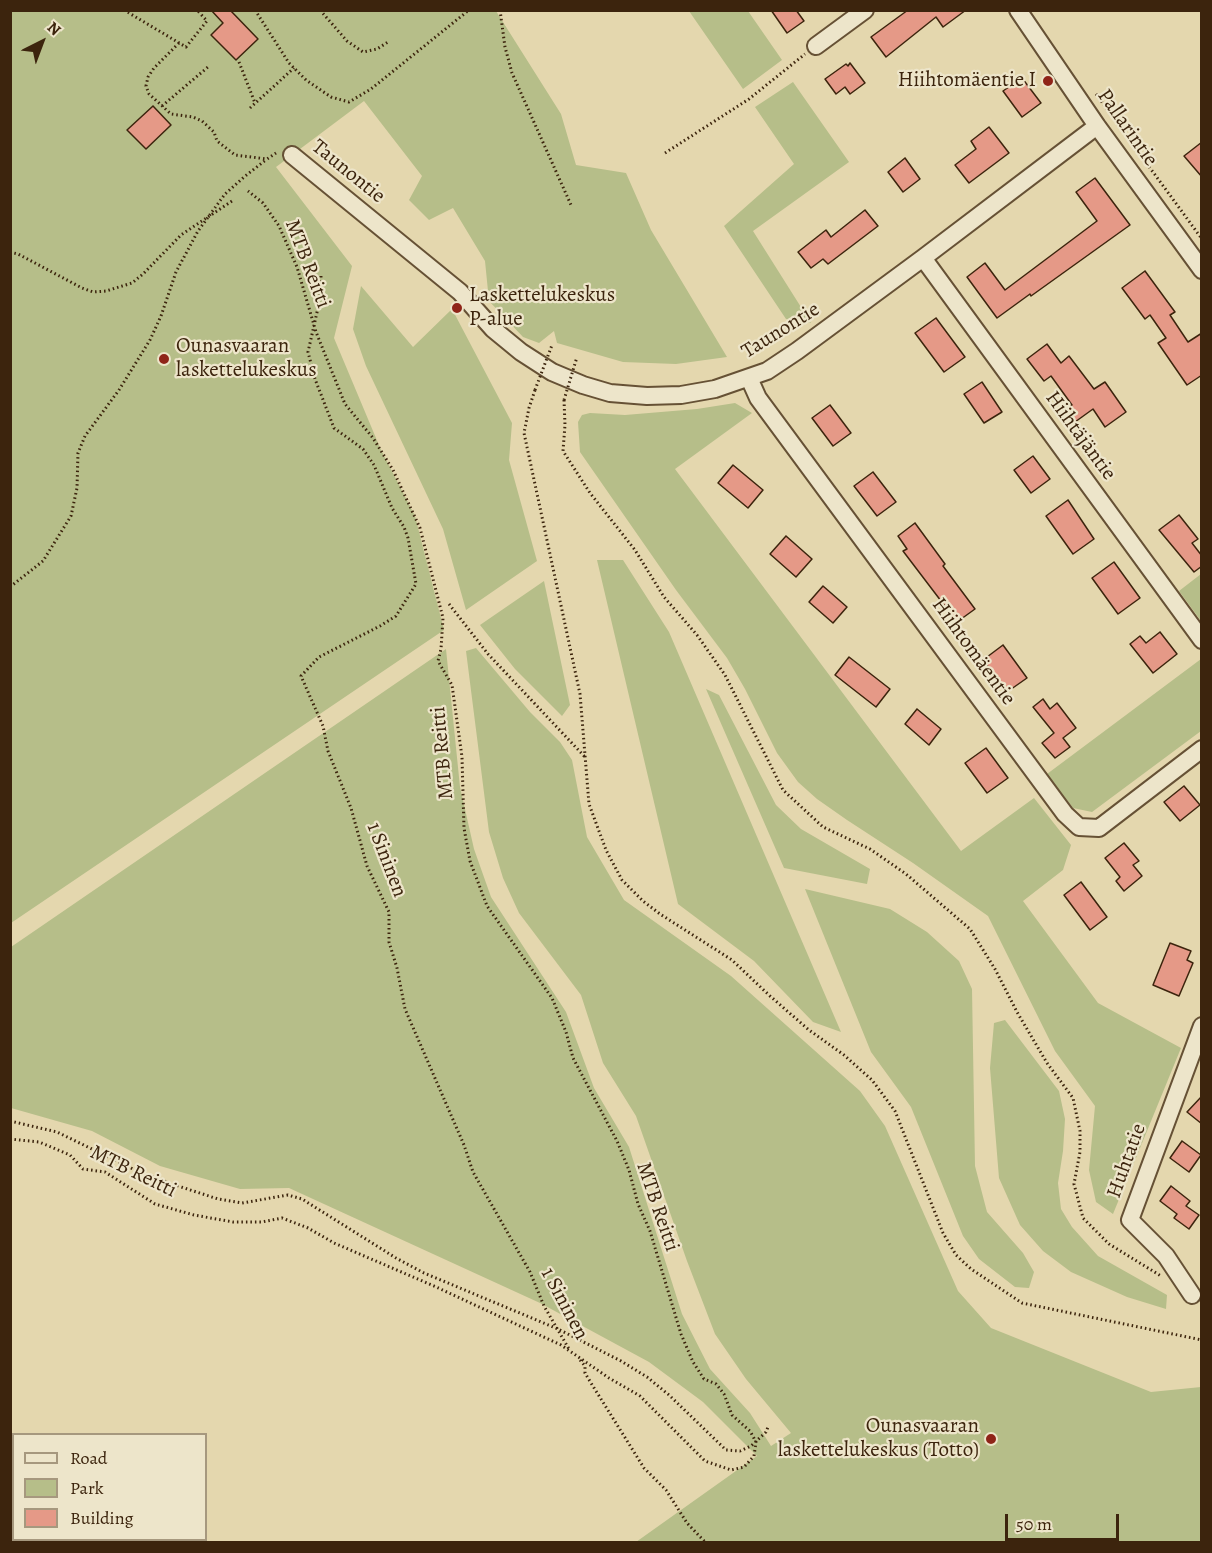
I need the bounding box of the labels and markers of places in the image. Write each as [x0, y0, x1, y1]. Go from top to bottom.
place label: Hiihtomäentie I [898, 68, 1036, 94]
marker: Hiihtomäentie I [1041, 74, 1055, 88]
place label: Laskettelukeskus P-alue [469, 283, 615, 333]
marker: Laskettelukeskus P-alue [450, 301, 464, 315]
place label: Ounasvaaran laskettelukeskus [176, 334, 317, 384]
marker: Ounasvaaran laskettelukeskus [157, 352, 171, 366]
place label: Ounasvaaran laskettelukeskus (Totto) [778, 1414, 979, 1464]
marker: Ounasvaaran laskettelukeskus (Totto) [984, 1432, 998, 1446]

